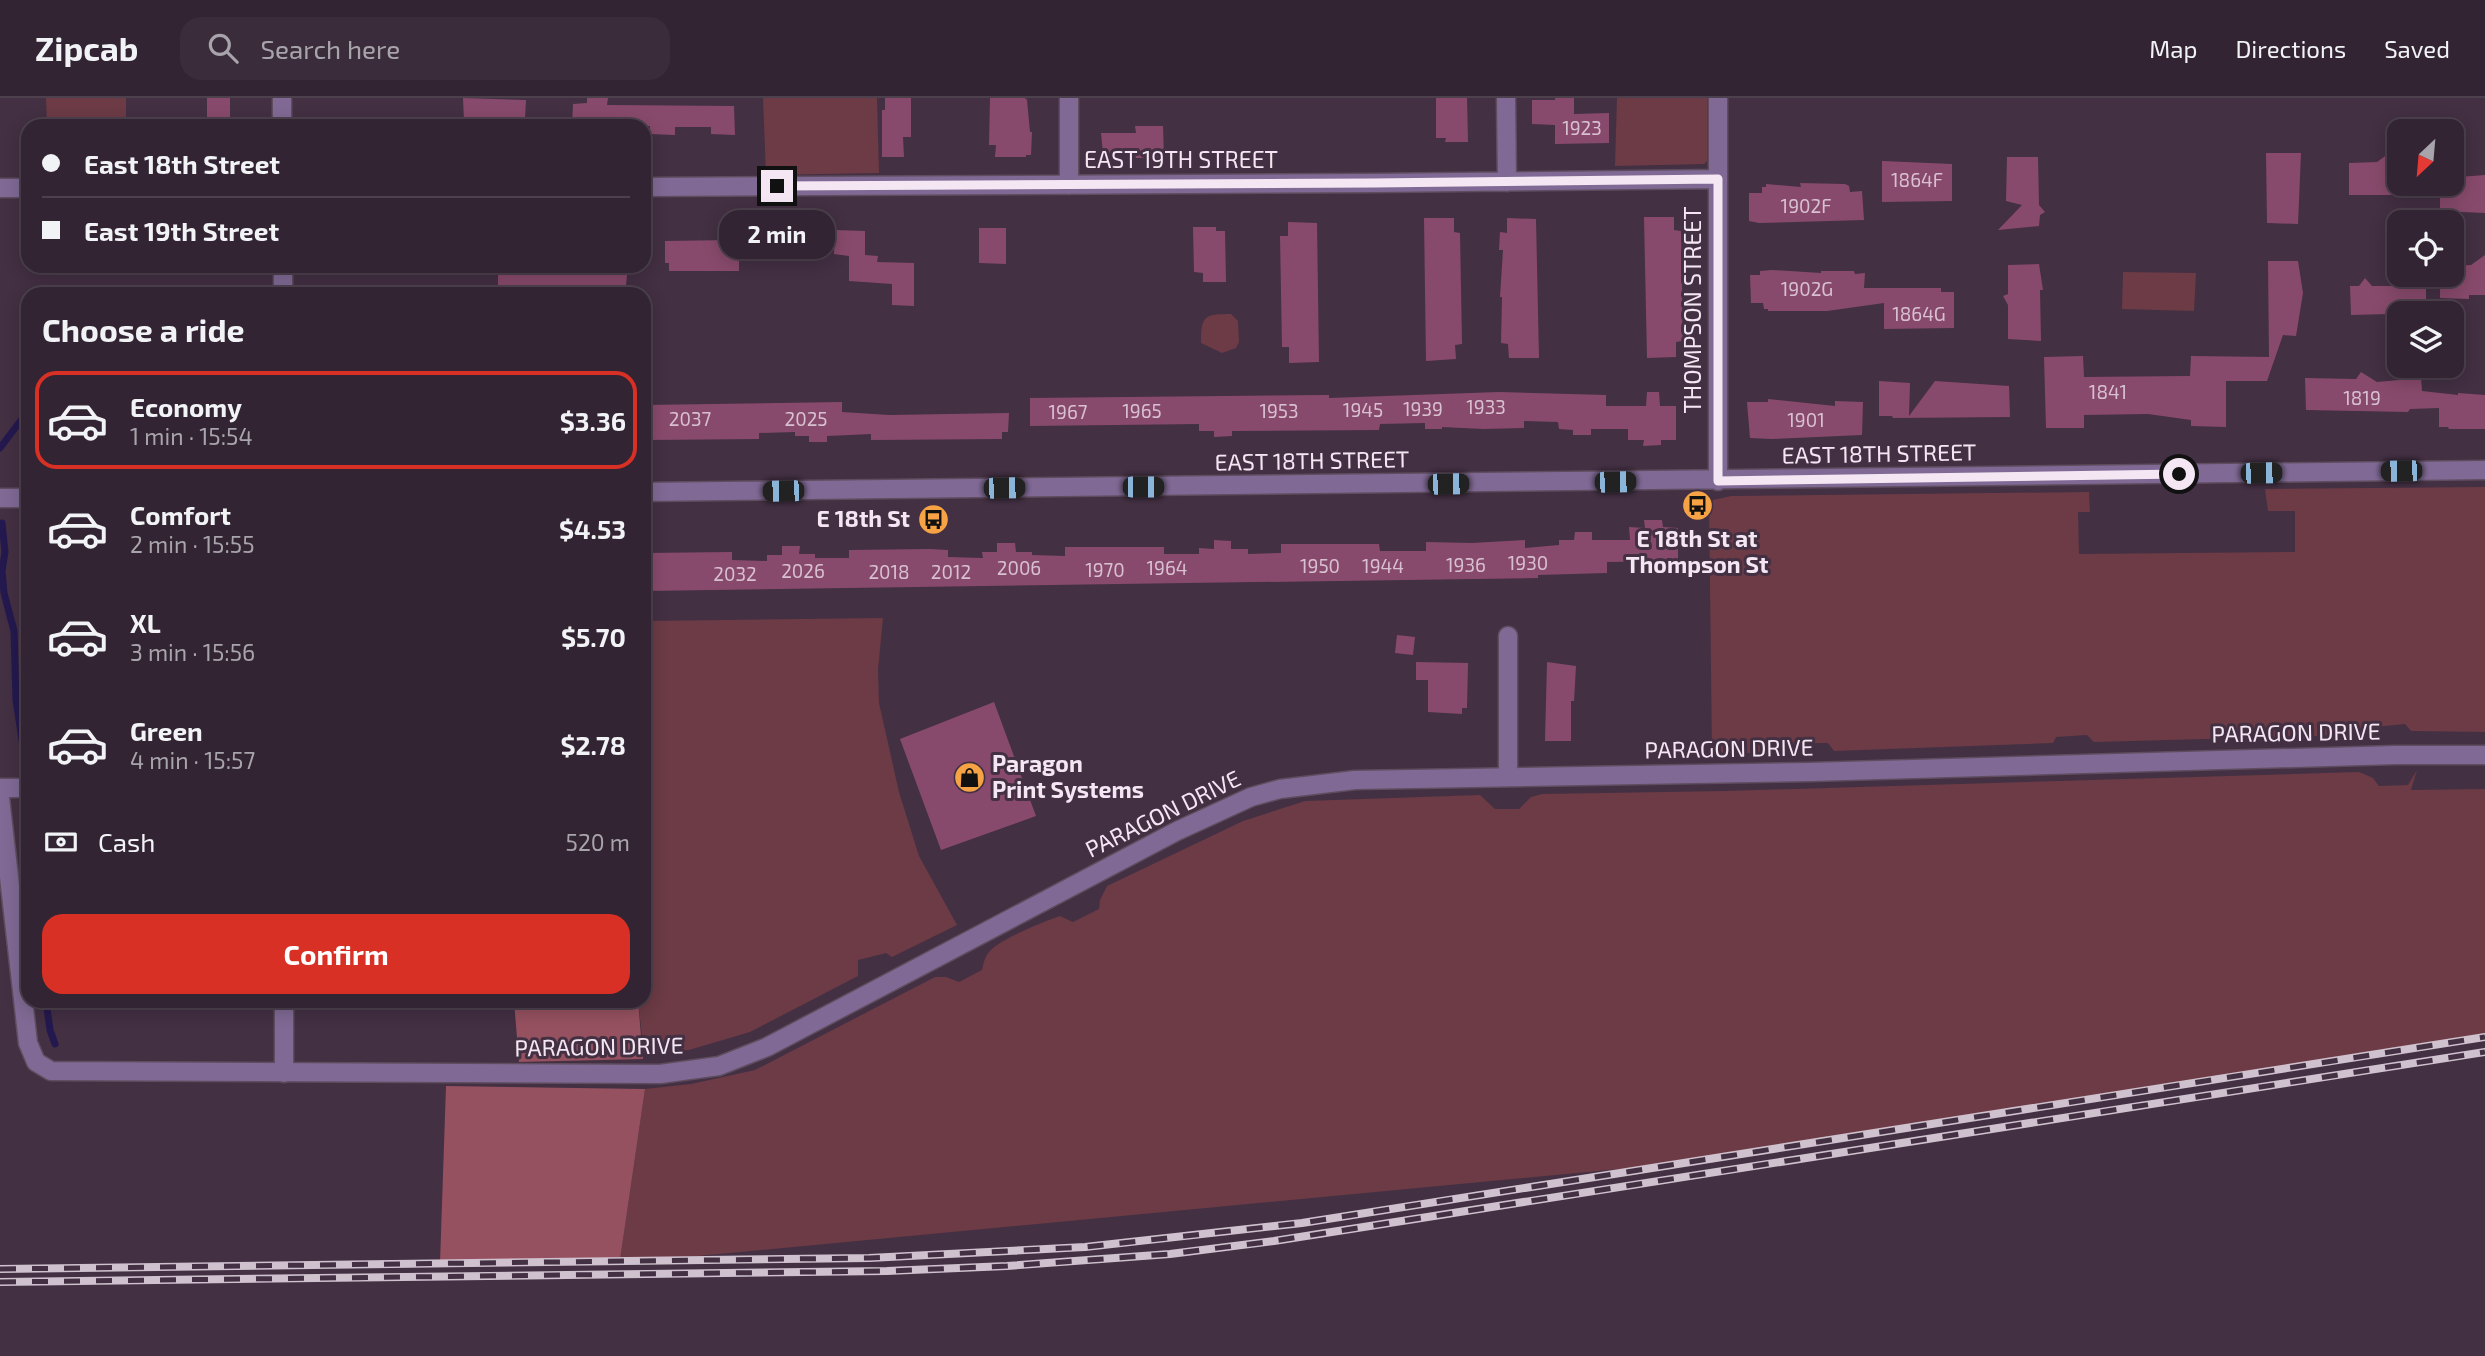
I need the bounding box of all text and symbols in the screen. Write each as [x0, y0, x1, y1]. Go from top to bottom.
search box [180, 17, 670, 80]
text: Zipcab [35, 28, 138, 68]
icon: search [204, 29, 242, 67]
text: Search here [260, 33, 400, 64]
text: Map [2149, 34, 2197, 63]
text: Directions [2235, 34, 2346, 63]
text: Saved [2384, 34, 2450, 63]
house number: 1923 [1562, 116, 1602, 139]
north arrow [2387, 119, 2464, 196]
map controls [2387, 119, 2464, 378]
street label: EAST 19TH STREET [1084, 145, 1278, 173]
text: East 18th Street [84, 148, 280, 179]
house number: 1864F [1891, 168, 1943, 191]
route end [761, 170, 793, 202]
house number: 1902F [1781, 194, 1831, 217]
street label: THOMPSON STREET [1678, 206, 1706, 414]
callout: 2 min [719, 210, 835, 260]
button: locate [2387, 210, 2464, 287]
text: East 19th Street [84, 215, 279, 246]
text: 2 min [748, 220, 806, 248]
house number: 1902G [1781, 277, 1833, 300]
button: layers [2387, 301, 2464, 378]
house number: 1864G [1892, 302, 1946, 325]
text: Choose a ride [42, 310, 245, 348]
house number: 1841 [2089, 380, 2127, 403]
house number: 1819 [2343, 386, 2381, 409]
icon: car [46, 389, 109, 452]
text: Economy [130, 391, 242, 422]
house number: 1933 [1466, 395, 1506, 418]
house number: 1939 [1403, 397, 1443, 420]
house number: 1945 [1343, 398, 1383, 421]
house number: 1965 [1122, 399, 1162, 422]
house number: 1953 [1259, 399, 1299, 422]
house number: 1967 [1048, 400, 1088, 423]
text: $3.36 [560, 405, 626, 436]
house number: 2037 [669, 407, 711, 430]
house number: 2025 [785, 407, 828, 430]
house number: 1901 [1787, 408, 1825, 431]
text: 1 min · 15:54 [130, 422, 253, 450]
street label: EAST 18TH STREET [1781, 437, 1977, 469]
street label: EAST 18TH STREET [1214, 444, 1410, 476]
route start [2163, 458, 2195, 490]
car [2380, 460, 2423, 482]
car [2240, 462, 2283, 484]
car [1594, 471, 1637, 493]
car [1427, 473, 1470, 495]
car [983, 477, 1026, 499]
car [1123, 477, 1165, 498]
car [762, 480, 805, 502]
bus stop icon: E 18th St at Thompson St [1680, 488, 1714, 522]
icon: car [46, 497, 109, 560]
text: Comfort [130, 499, 231, 530]
bus stop icon: E 18th St [916, 502, 950, 536]
place label: E 18th St [816, 504, 910, 532]
text: $4.53 [559, 513, 626, 544]
place label: E 18th St at Thompson St [1626, 524, 1768, 578]
text: 2 min · 15:55 [130, 530, 255, 558]
house number: 1930 [1508, 551, 1548, 574]
house number: 1936 [1446, 553, 1486, 576]
house number: 1950 [1300, 554, 1340, 577]
house number: 1944 [1362, 554, 1404, 577]
house number: 2006 [997, 556, 1041, 579]
house number: 1964 [1147, 556, 1187, 579]
house number: 1970 [1085, 558, 1125, 581]
house number: 2026 [781, 559, 825, 582]
house number: 2018 [868, 560, 910, 583]
house number: 2012 [931, 560, 971, 583]
house number: 2032 [713, 562, 757, 585]
icon: car [46, 605, 109, 668]
text: XL [130, 607, 161, 638]
text: $5.70 [561, 621, 626, 652]
text: 3 min · 15:56 [130, 638, 255, 666]
icon: car [46, 713, 109, 776]
text: Green [130, 715, 203, 746]
street label: PARAGON DRIVE [2211, 717, 2381, 747]
text: $2.78 [560, 729, 626, 760]
street label: PARAGON DRIVE [1644, 733, 1814, 763]
text: 4 min · 15:57 [130, 746, 255, 774]
place label: Paragon Print Systems [992, 749, 1144, 803]
shop icon: Paragon Print Systems [952, 760, 986, 794]
street label: PARAGON DRIVE [1080, 763, 1245, 863]
icon: cash [42, 823, 80, 861]
text: Cash [98, 826, 155, 857]
text: 520 m [566, 828, 630, 856]
button: Confirm [42, 914, 630, 994]
street label: PARAGON DRIVE [514, 1031, 684, 1061]

